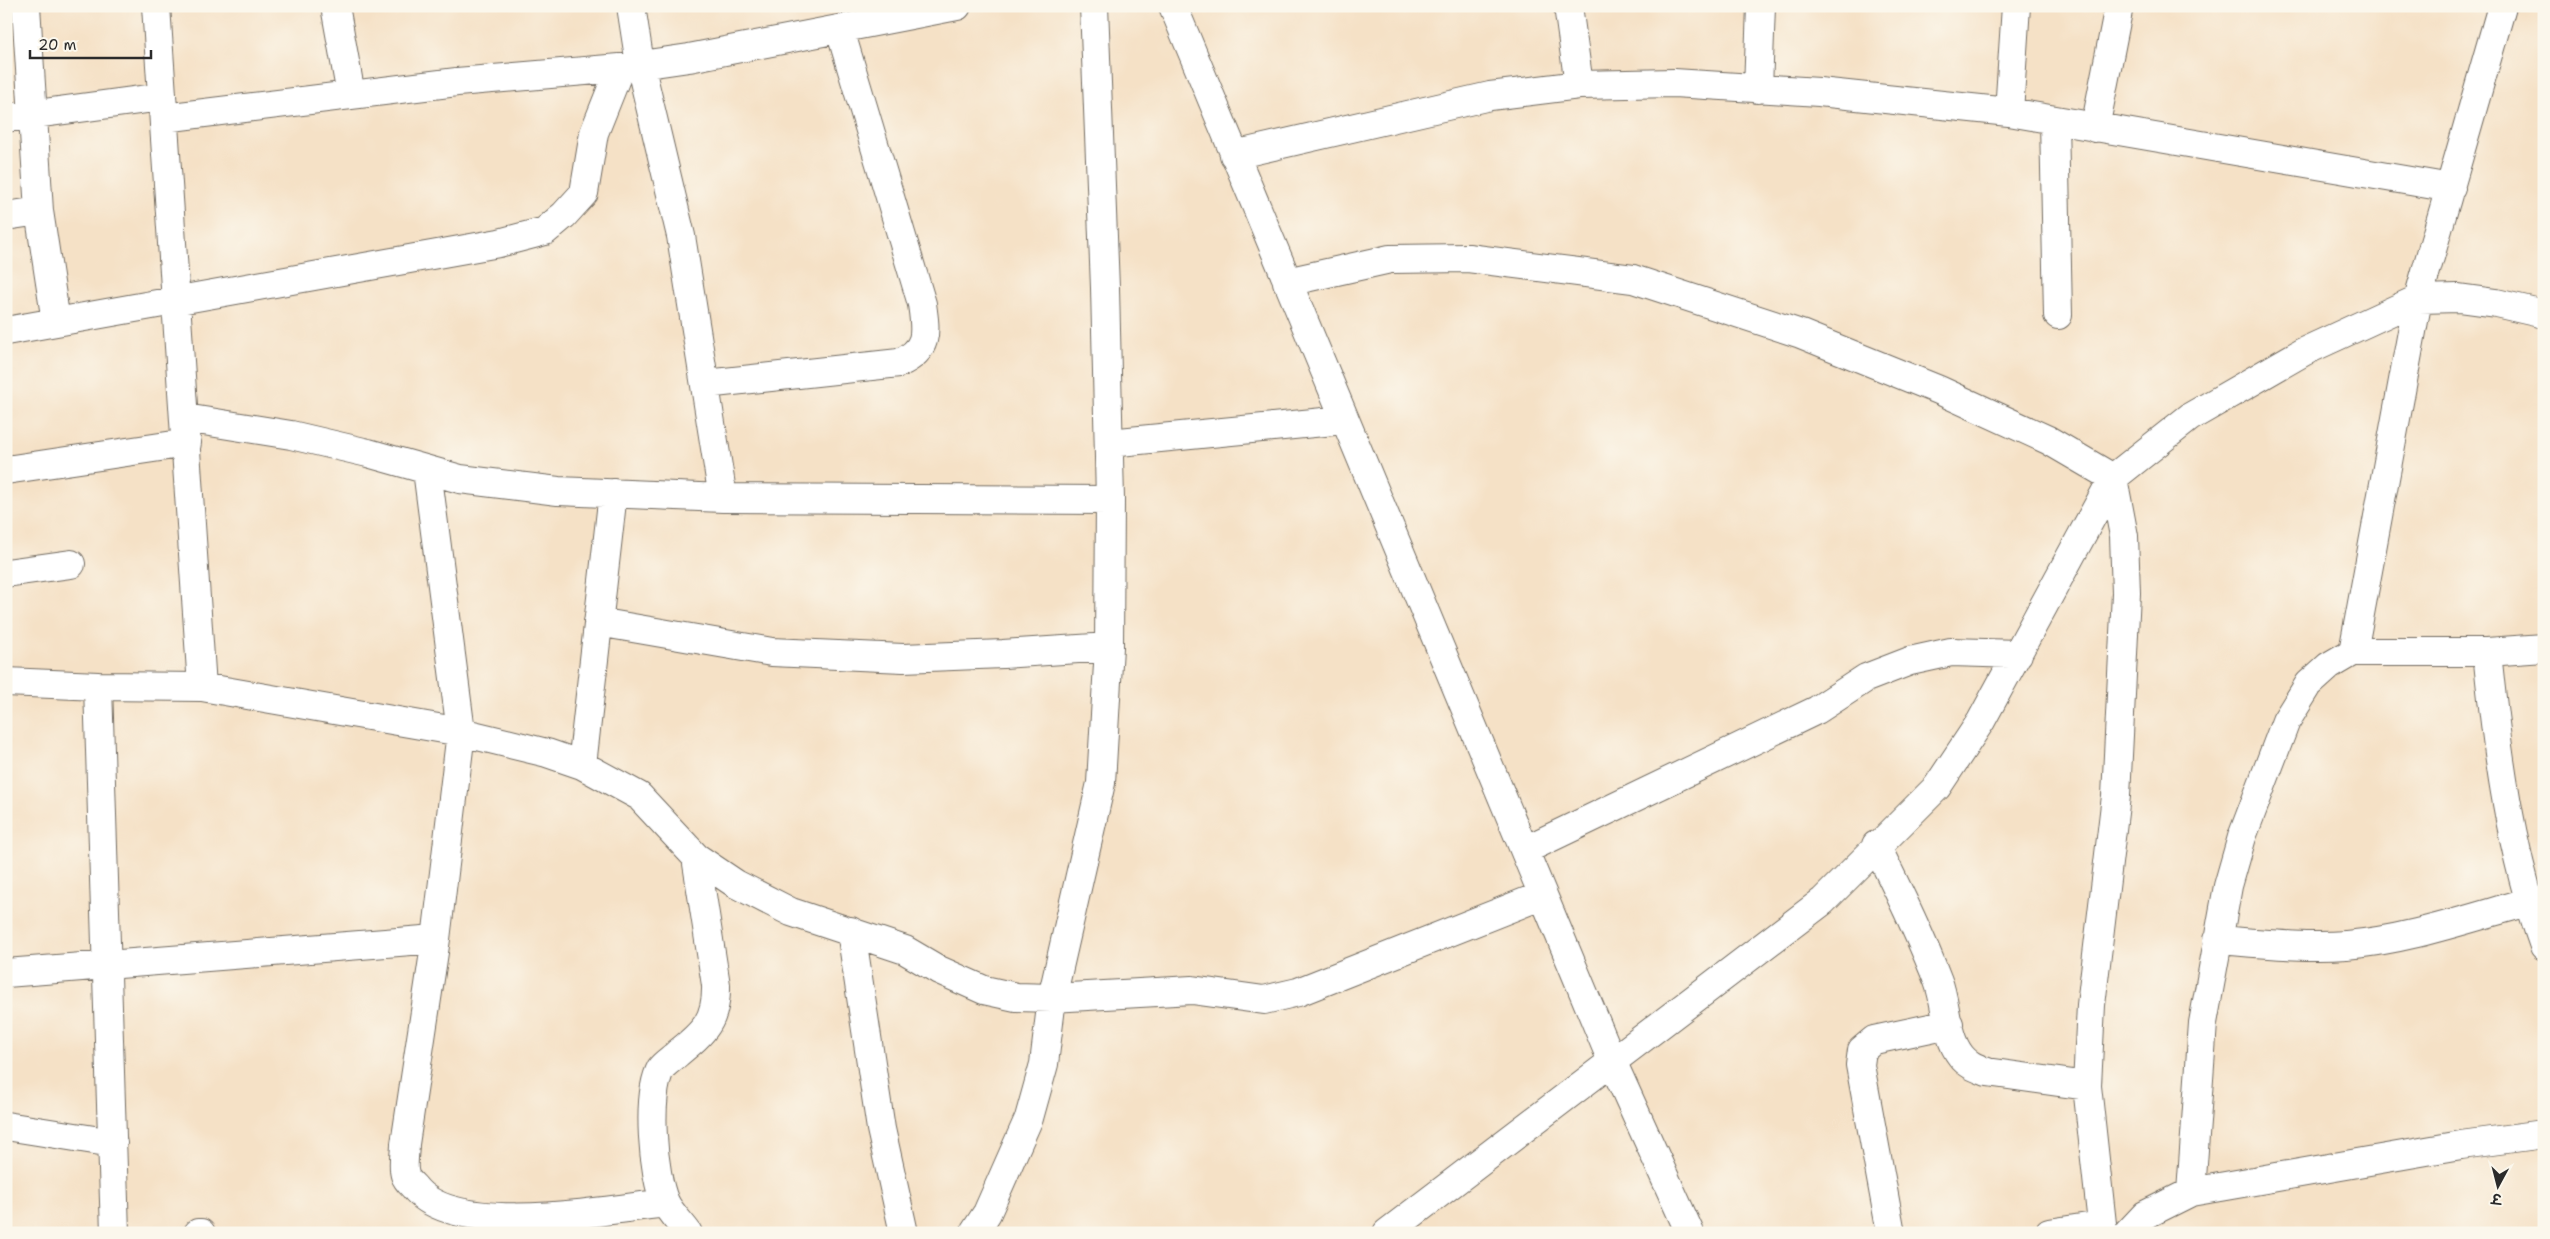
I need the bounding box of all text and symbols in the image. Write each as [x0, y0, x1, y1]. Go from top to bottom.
scale bar [30, 28, 151, 60]
text: 20 m [38, 35, 77, 55]
north arrow [2472, 1162, 2522, 1212]
text: उ [2489, 1189, 2504, 1209]

